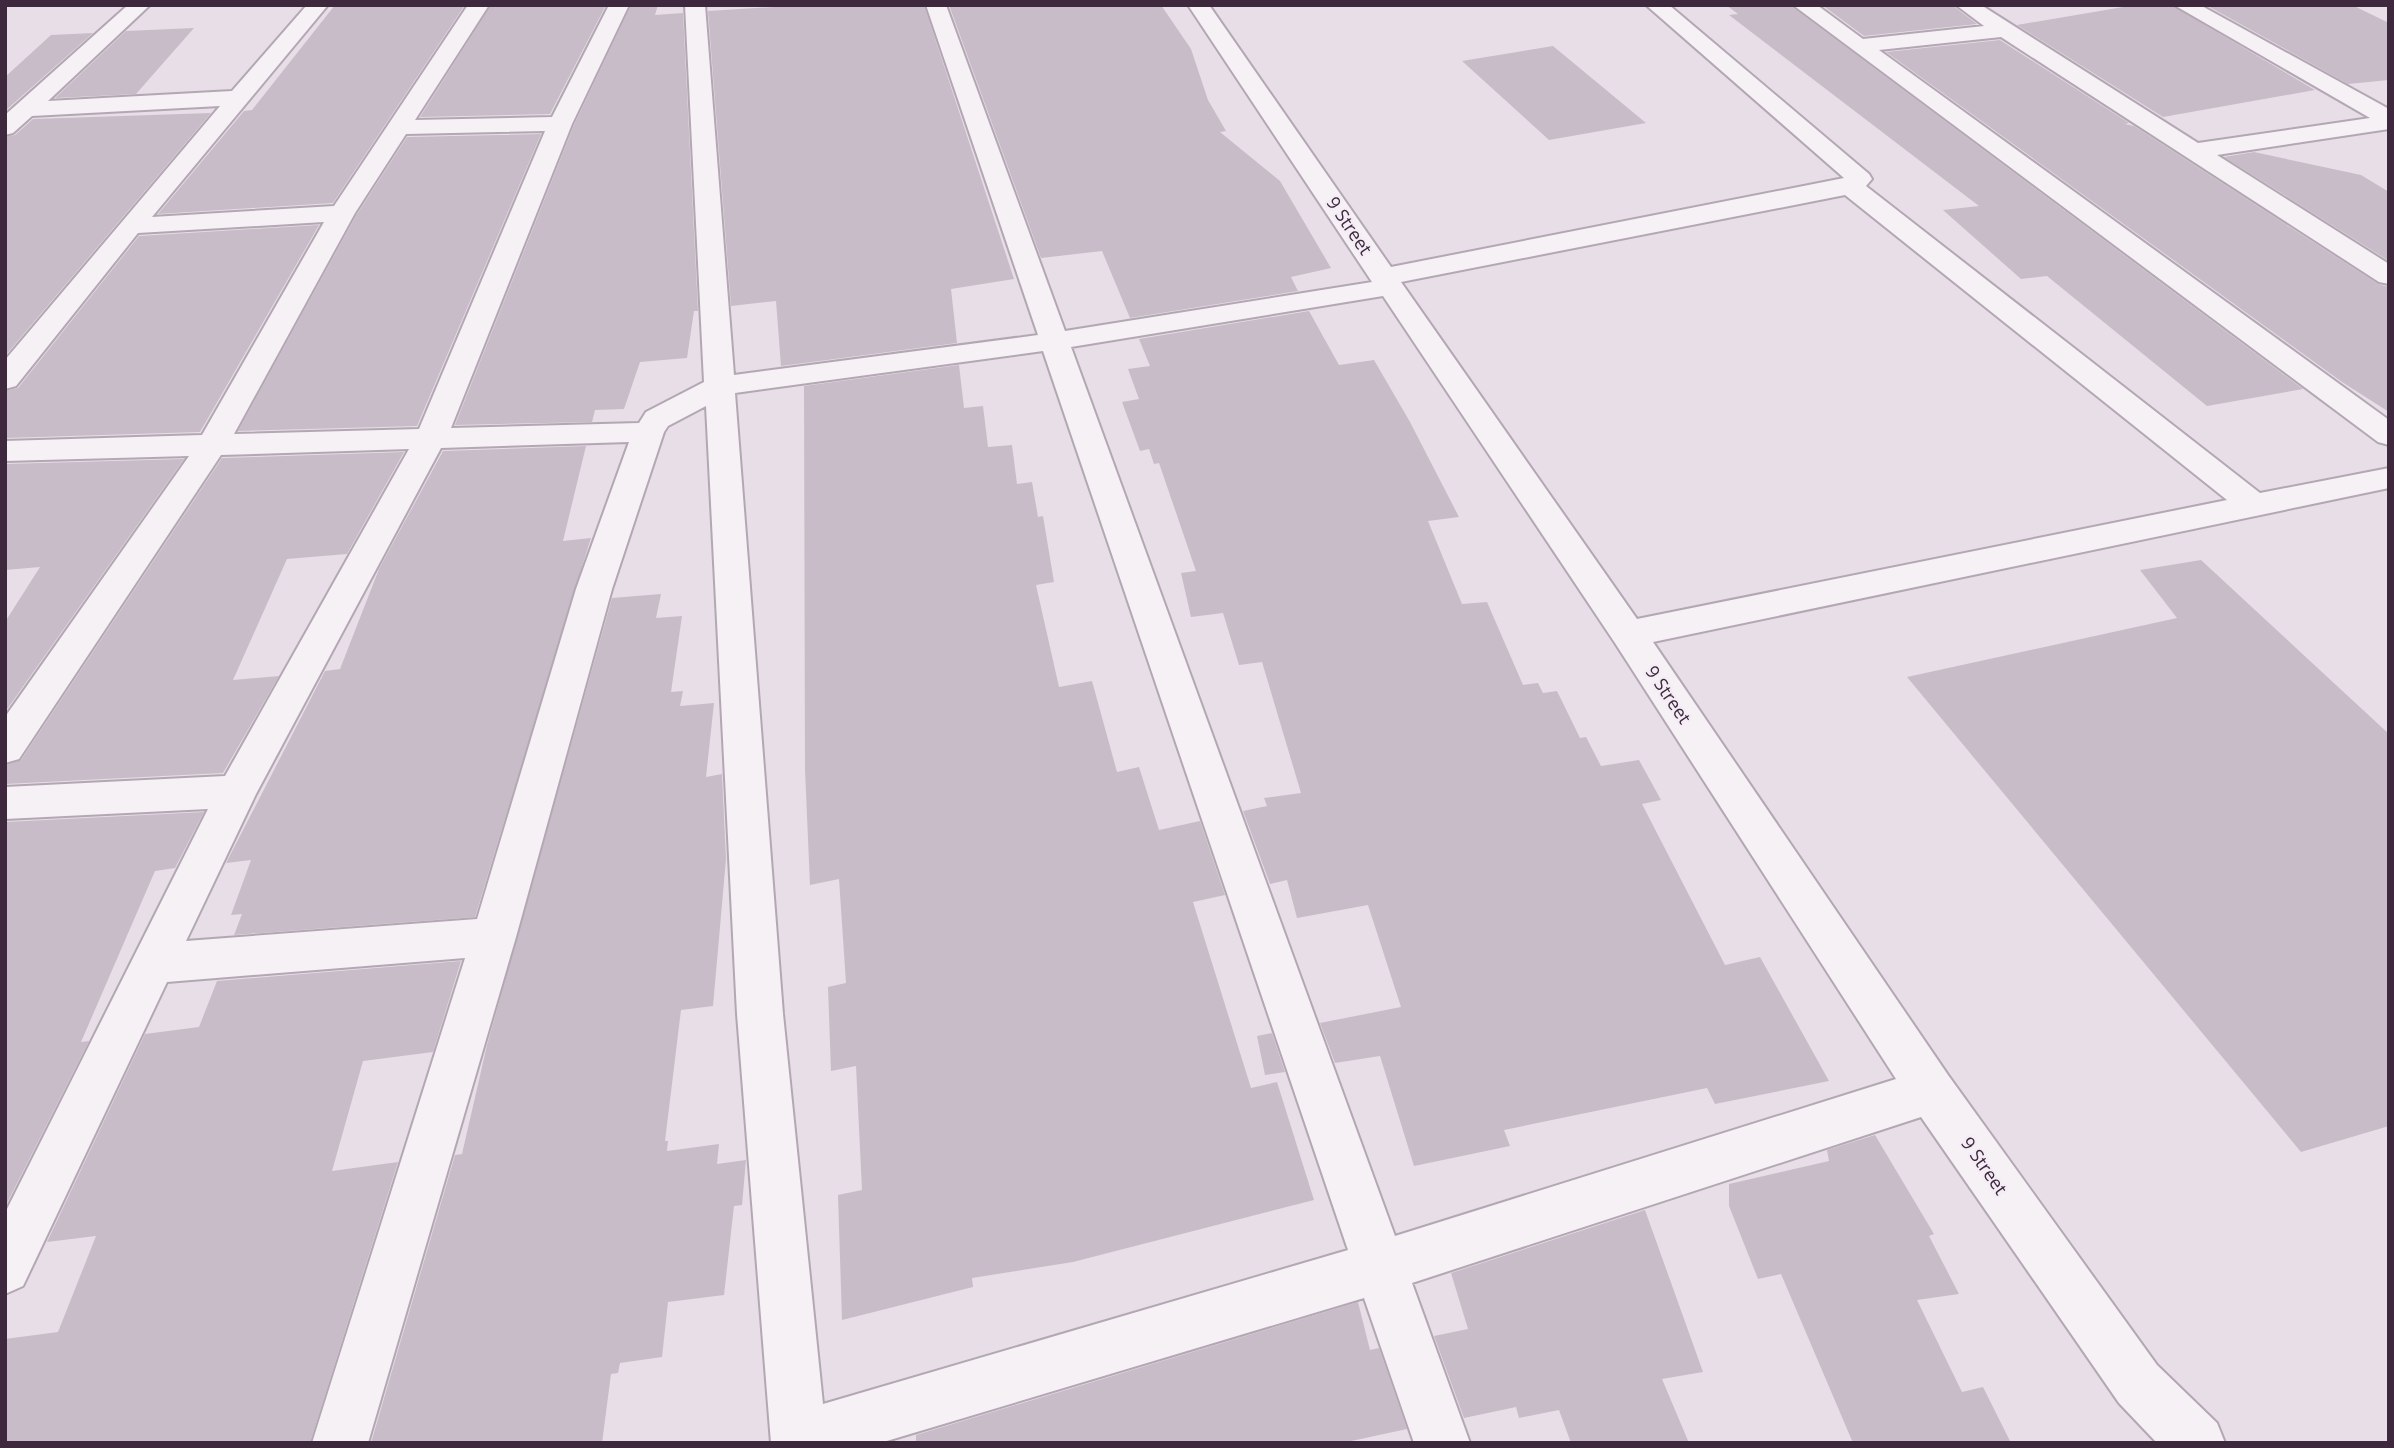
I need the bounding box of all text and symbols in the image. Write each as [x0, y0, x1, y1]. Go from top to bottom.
street label: 9 Street [1322, 192, 1378, 259]
street label: 9 Street [1641, 661, 1697, 728]
street label: 9 Street [1956, 1132, 2013, 1199]

